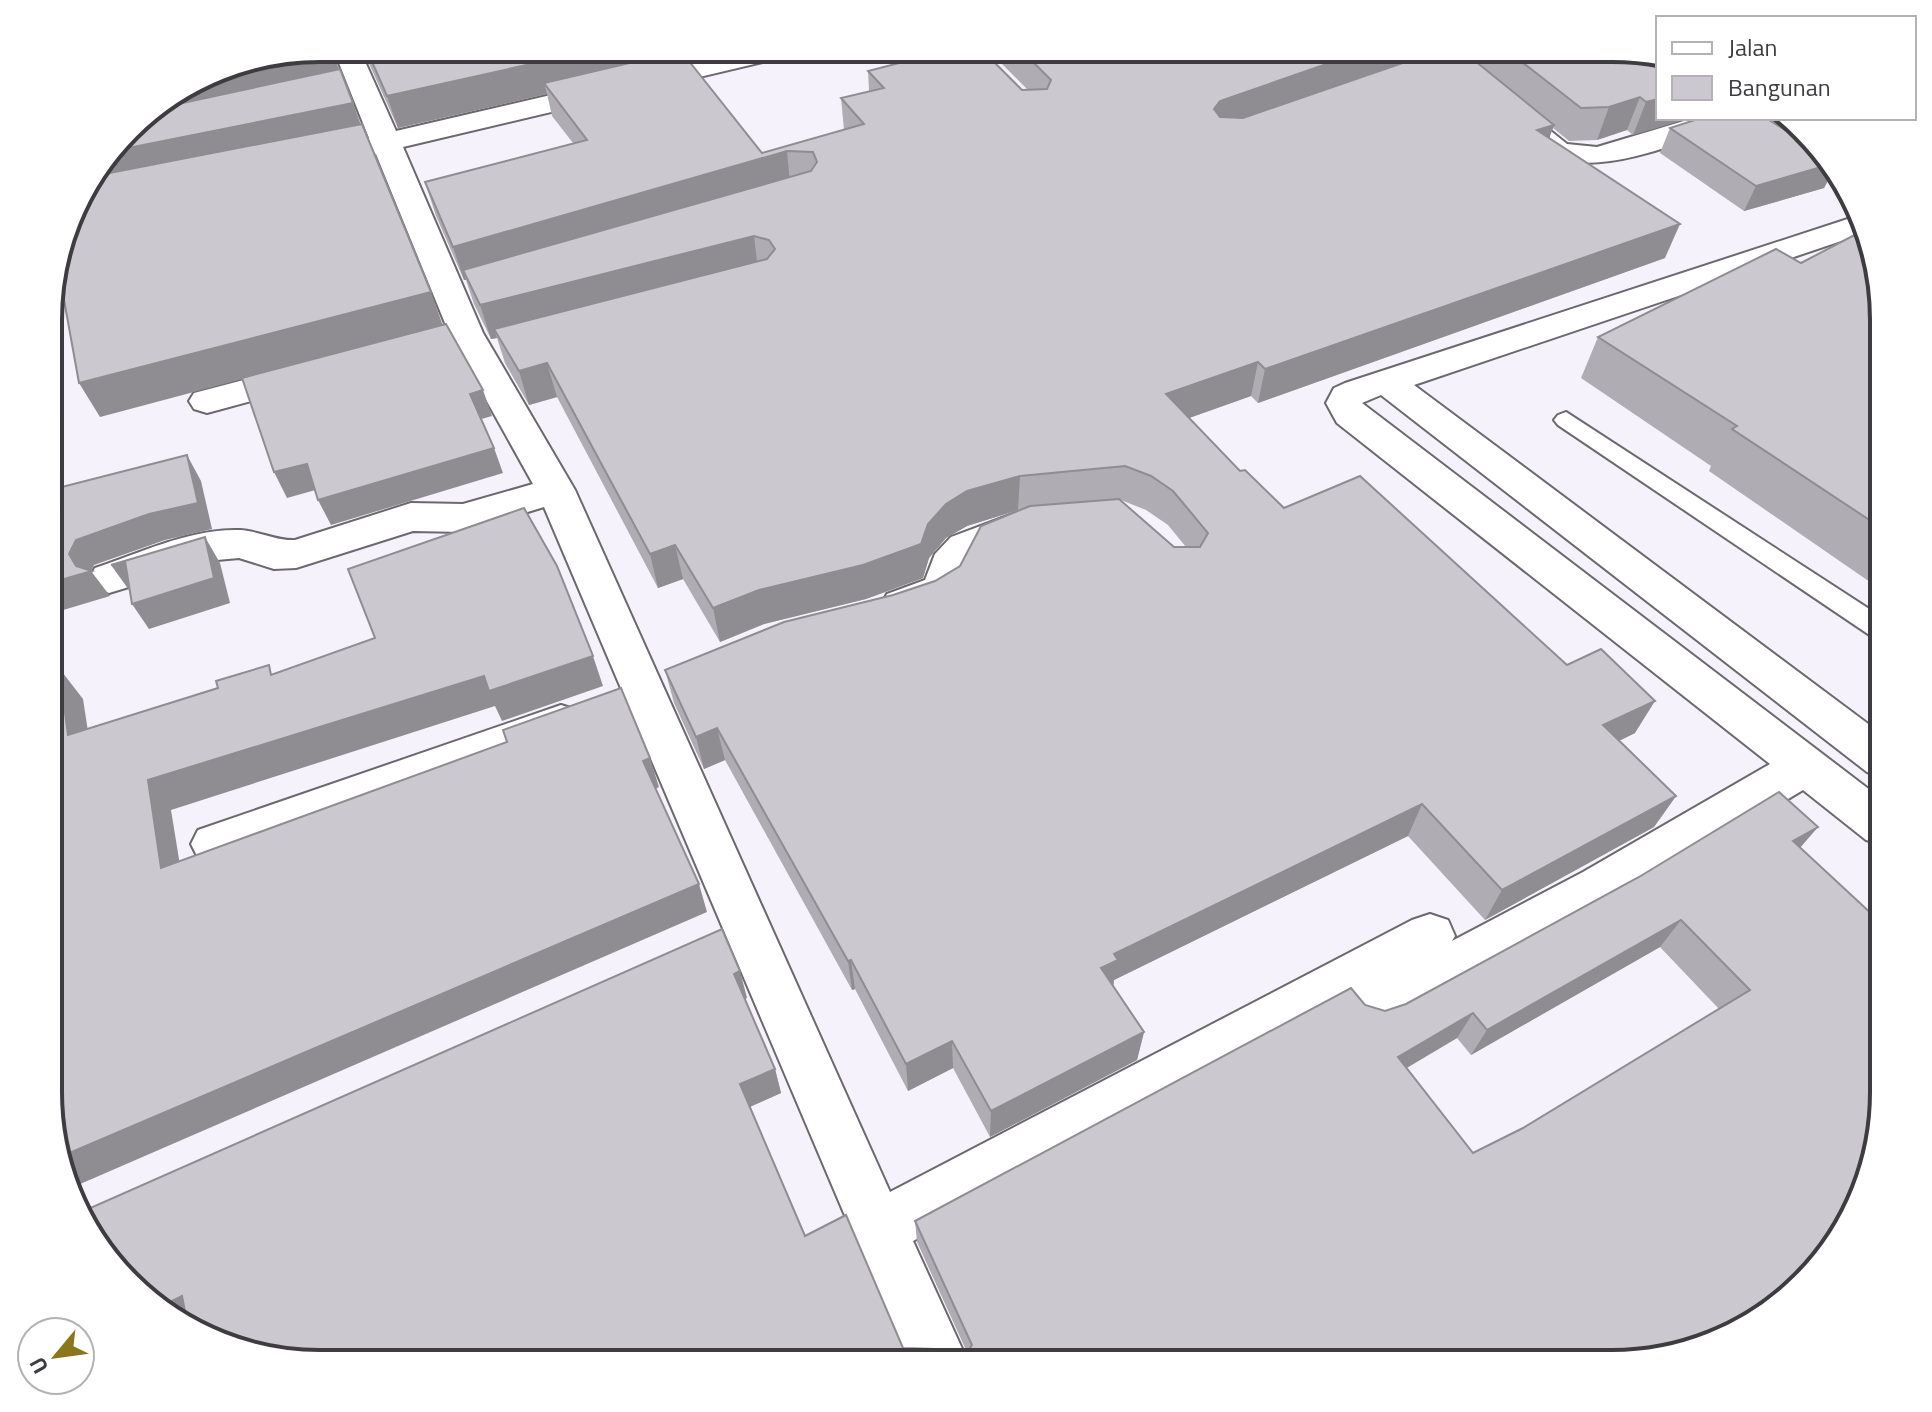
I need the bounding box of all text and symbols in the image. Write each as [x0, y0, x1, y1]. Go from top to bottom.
legend [1656, 16, 1916, 120]
text: Jalan [1728, 29, 1777, 65]
text: Bangunan [1728, 69, 1831, 105]
north arrow [16, 1316, 96, 1396]
text: U [20, 1351, 57, 1380]

